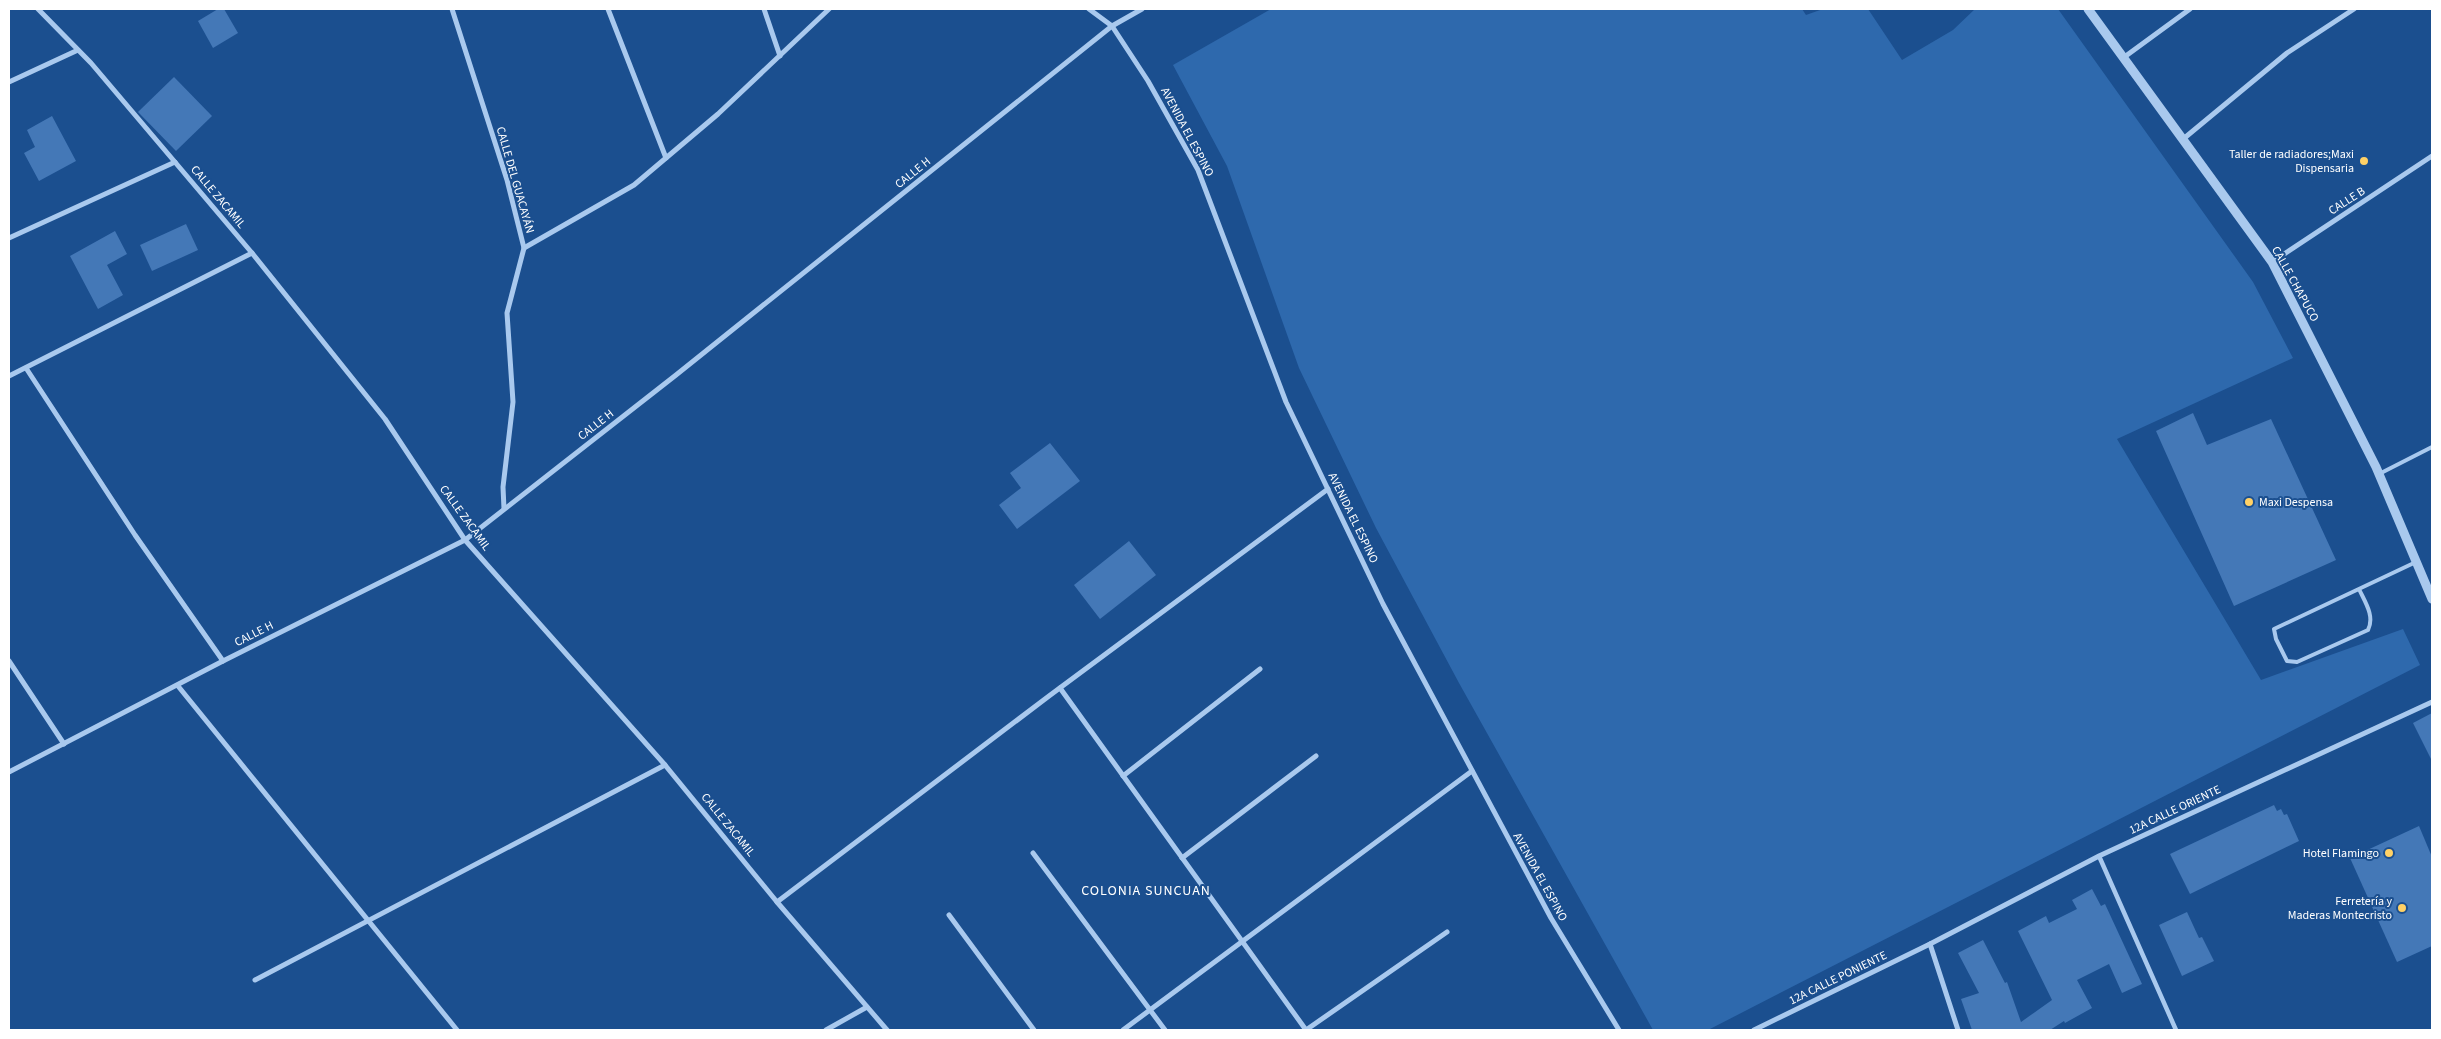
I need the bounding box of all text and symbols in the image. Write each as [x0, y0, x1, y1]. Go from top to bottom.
street label: AVENIDA EL ESPINO [1156, 84, 1218, 180]
street label: CALLE DEL GUACAYÁN [492, 125, 538, 235]
place label: Taller de radiadores;Maxi Dispensaria [2229, 146, 2354, 177]
street label: CALLE H [891, 153, 935, 193]
marker: Taller de radiadores;Maxi Dispensaria [2358, 155, 2370, 167]
street label: CALLE ZACAMIL [187, 162, 250, 232]
street label: CALLE B [2325, 183, 2369, 219]
street label: CALLE CHAPUCO [2267, 243, 2323, 325]
street label: CALLE H [574, 405, 618, 445]
street label: AVENIDA EL ESPINO [1324, 470, 1382, 566]
street label: CALLE ZACAMIL [435, 482, 495, 555]
place label: Maxi Despensa [2259, 494, 2333, 511]
marker: Maxi Despensa [2243, 496, 2255, 508]
street label: CALLE H [232, 617, 276, 651]
street label: 12A CALLE ORIENTE [2126, 781, 2224, 839]
street label: CALLE ZACAMIL [697, 789, 759, 861]
street label: AVENIDA EL ESPINO [1509, 830, 1571, 924]
place label: Hotel Flamingo [2303, 845, 2379, 862]
marker: Hotel Flamingo [2383, 847, 2395, 859]
district label: COLONIA SUNCUAN [1081, 881, 1211, 901]
place label: Ferretería y Maderas Montecristo [2288, 893, 2392, 924]
marker: Ferretería y Maderas Montecristo [2396, 902, 2408, 914]
street label: 12A CALLE PONIENTE [1786, 947, 1890, 1009]

